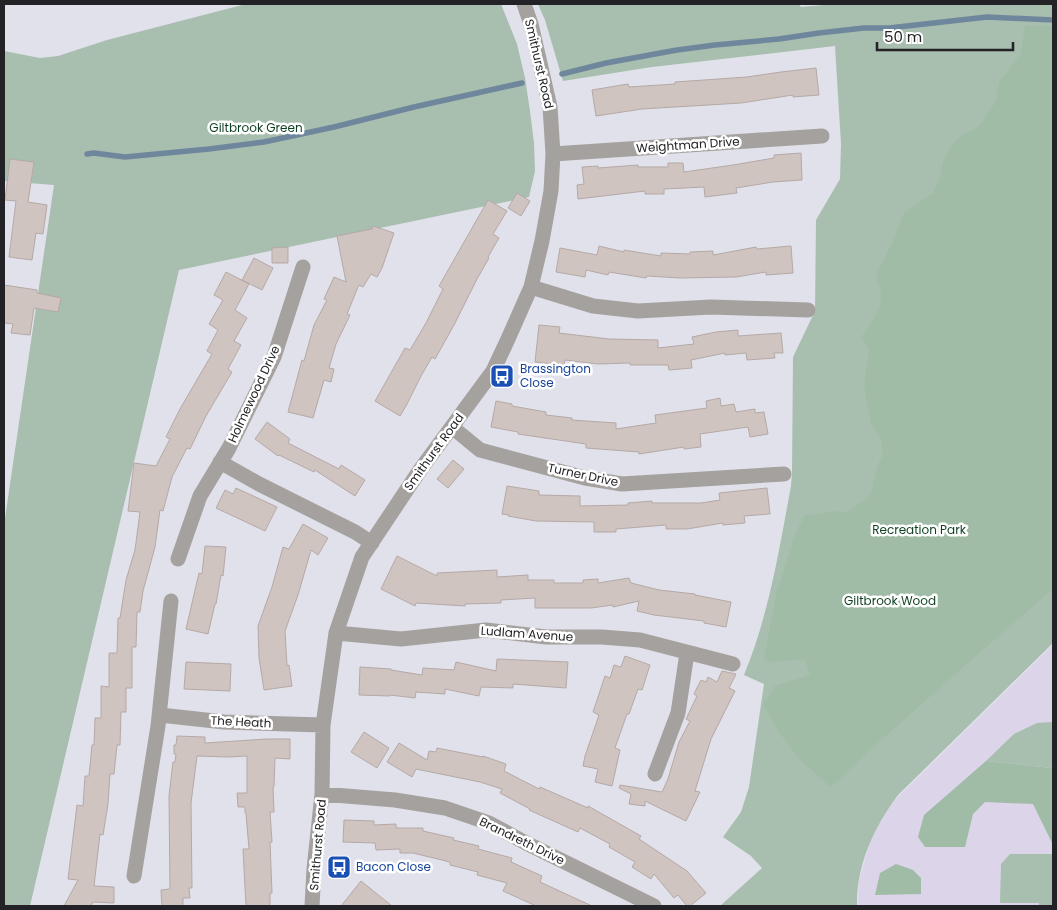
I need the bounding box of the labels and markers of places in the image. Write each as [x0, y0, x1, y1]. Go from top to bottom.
place label: Brassington Close [520, 360, 591, 391]
bus stop icon: Brassington Close [489, 363, 515, 389]
bus stop icon: Bacon Close [326, 854, 352, 880]
place label: Bacon Close [356, 858, 431, 875]

